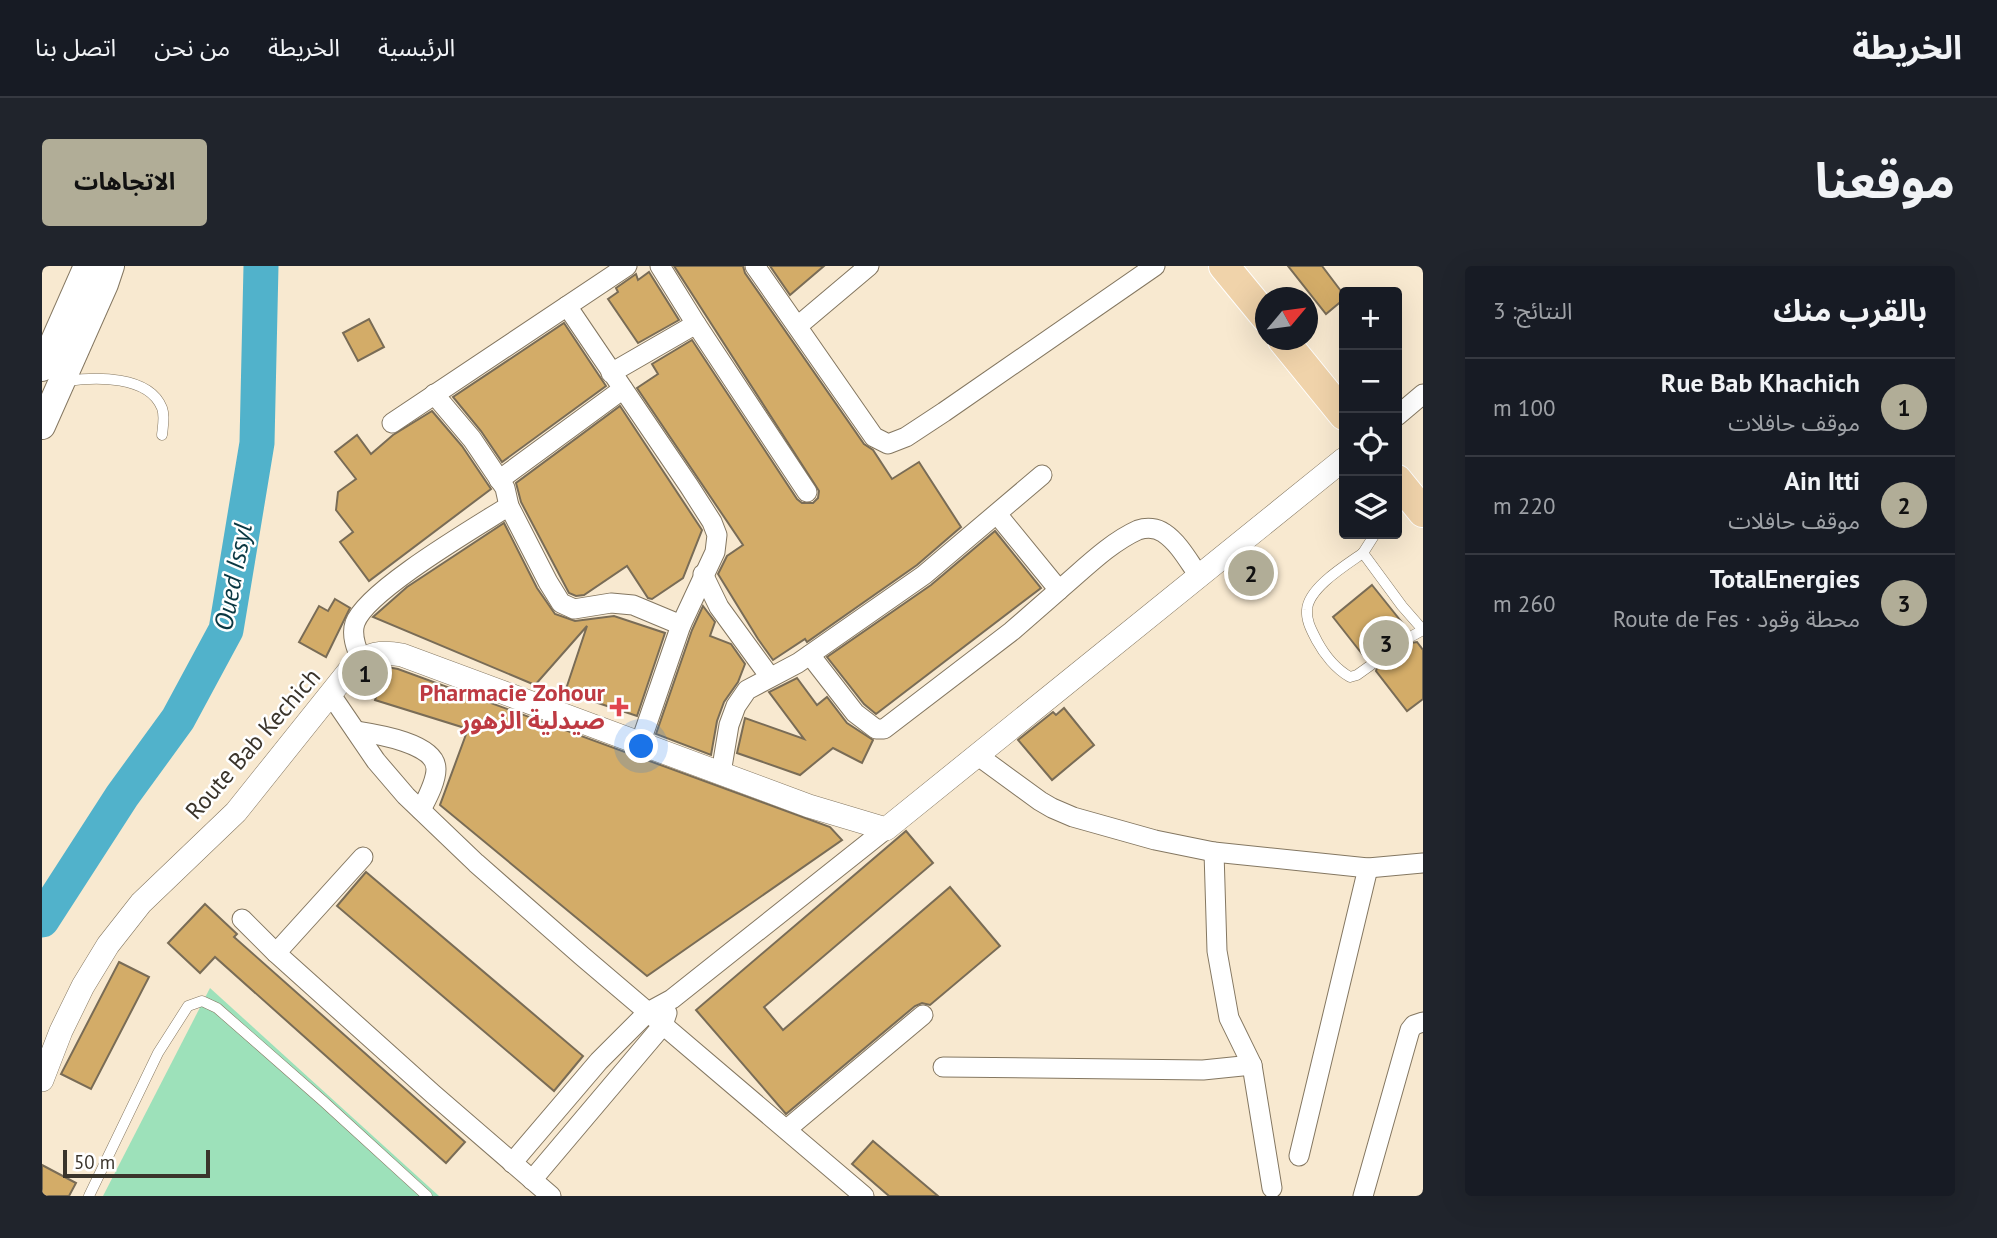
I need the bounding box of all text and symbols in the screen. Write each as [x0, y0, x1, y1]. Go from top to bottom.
text: الخريطة [1852, 25, 1962, 68]
text: اتصل بنا [35, 32, 116, 63]
text: من نحن [154, 32, 230, 63]
text: الخريطة [268, 32, 340, 63]
text: الرئيسية [378, 32, 455, 63]
button: الاتجاهات [42, 139, 207, 226]
text: موقعنا [1815, 148, 1955, 212]
north arrow [1255, 287, 1318, 350]
map controls [1339, 287, 1402, 539]
button: + [1339, 287, 1402, 350]
text: بالقرب منك [1773, 290, 1927, 329]
text: النتائج: 3 [1493, 296, 1572, 325]
button: − [1339, 350, 1402, 413]
text: Rue Bab Khachich [1661, 366, 1860, 399]
text: 100 m [1493, 393, 1555, 422]
text: 1 [1897, 393, 1911, 422]
text: موقف حافلات [1728, 408, 1860, 437]
button: locate [1339, 413, 1402, 476]
text: Ain Itti [1784, 464, 1860, 497]
button: layers [1339, 476, 1402, 539]
text: 220 m [1493, 491, 1555, 520]
text: 2 [1897, 491, 1911, 520]
text: موقف حافلات [1728, 506, 1860, 535]
water label: Oued Issyl [206, 520, 259, 633]
pin: 2 [1228, 547, 1274, 599]
text: TotalEnergies [1710, 562, 1860, 595]
text: 260 m [1493, 589, 1555, 618]
text: 3 [1897, 589, 1911, 618]
text: محطة وقود · Route de Fes [1613, 604, 1860, 633]
pin: 3 [1363, 617, 1409, 669]
pin: 1 [342, 647, 388, 699]
street label: Route Bab Kechich [178, 662, 327, 826]
place label: Pharmacie Zohour صيدلية الزهور [420, 677, 606, 736]
marker: Pharmacie Zohour صيدلية الزهور [611, 699, 627, 715]
your location [624, 729, 658, 763]
scale bar [63, 1147, 210, 1179]
text: 50 m [74, 1150, 115, 1174]

